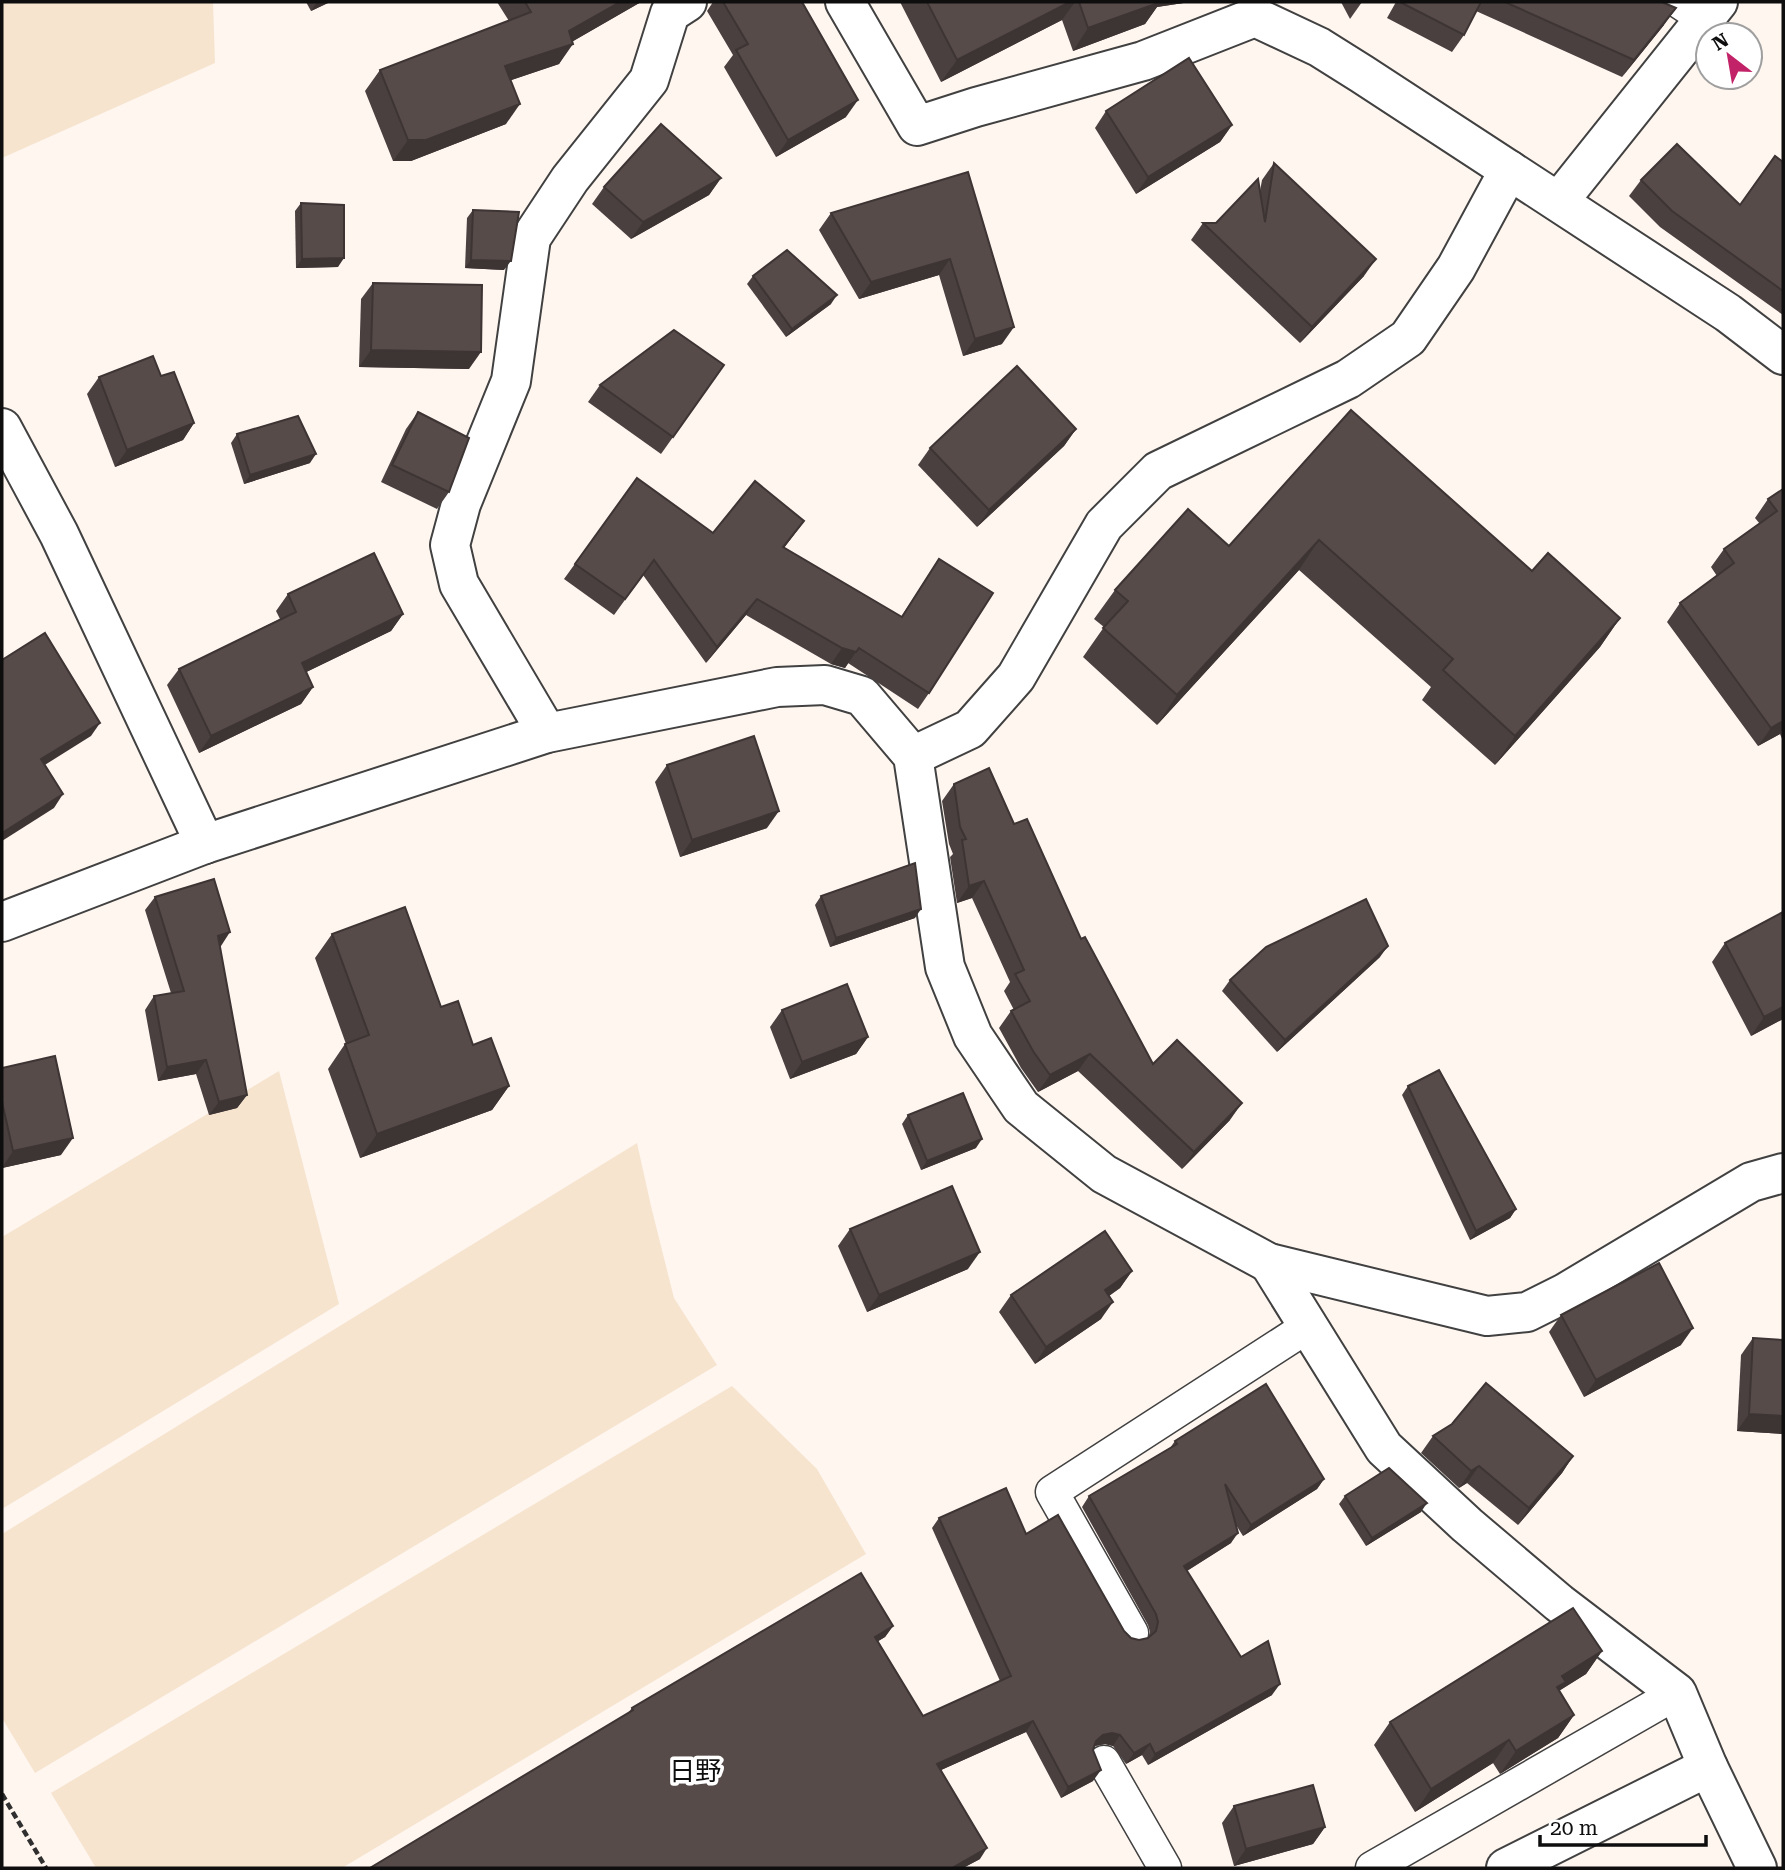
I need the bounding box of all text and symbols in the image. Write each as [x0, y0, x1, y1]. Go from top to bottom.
north arrow [1694, 21, 1764, 91]
text: N [1708, 28, 1733, 55]
district label: 日野 [669, 1756, 721, 1786]
scale bar [1540, 1804, 1706, 1848]
text: 20 m [1550, 1816, 1598, 1840]

